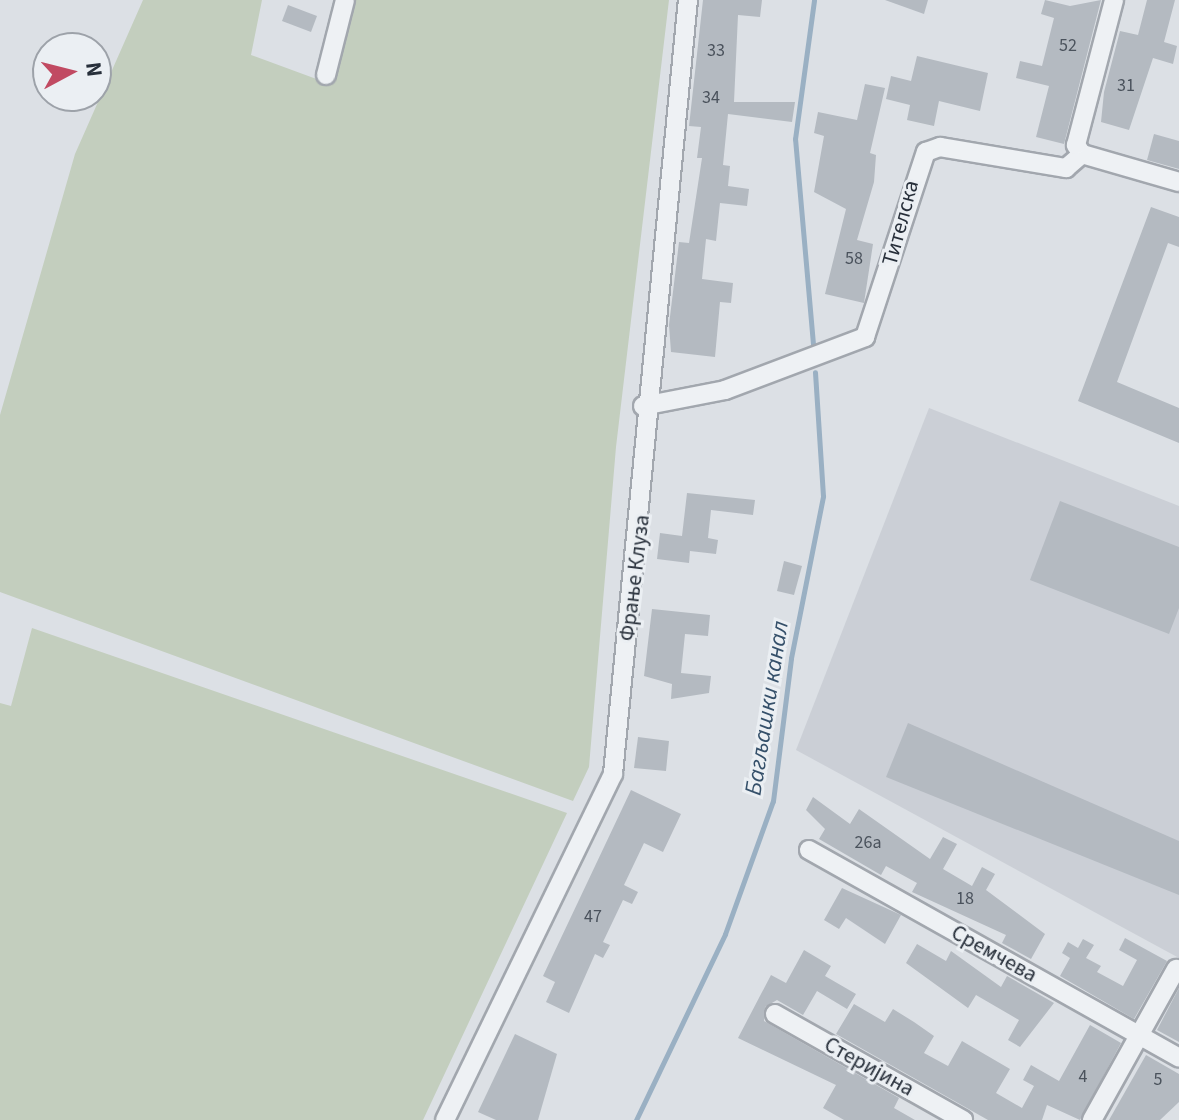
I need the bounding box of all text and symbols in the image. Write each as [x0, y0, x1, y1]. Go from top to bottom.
north arrow [32, 32, 112, 112]
house number: 52 [1059, 35, 1077, 57]
house number: 33 [707, 40, 725, 62]
text: N [77, 60, 111, 79]
house number: 31 [1117, 75, 1135, 97]
house number: 34 [702, 87, 720, 109]
street label: Тителска [877, 177, 925, 269]
house number: 58 [845, 248, 863, 270]
street label: Фрање Клуза [614, 513, 656, 643]
water label: Багљашки канал [739, 619, 795, 797]
house number: 26a [855, 832, 881, 854]
house number: 18 [956, 888, 974, 910]
house number: 47 [584, 906, 602, 928]
street label: Сремчева [946, 920, 1042, 988]
street label: Стеријина [819, 1032, 919, 1102]
house number: 4 [1079, 1066, 1087, 1088]
house number: 5 [1154, 1069, 1162, 1091]

